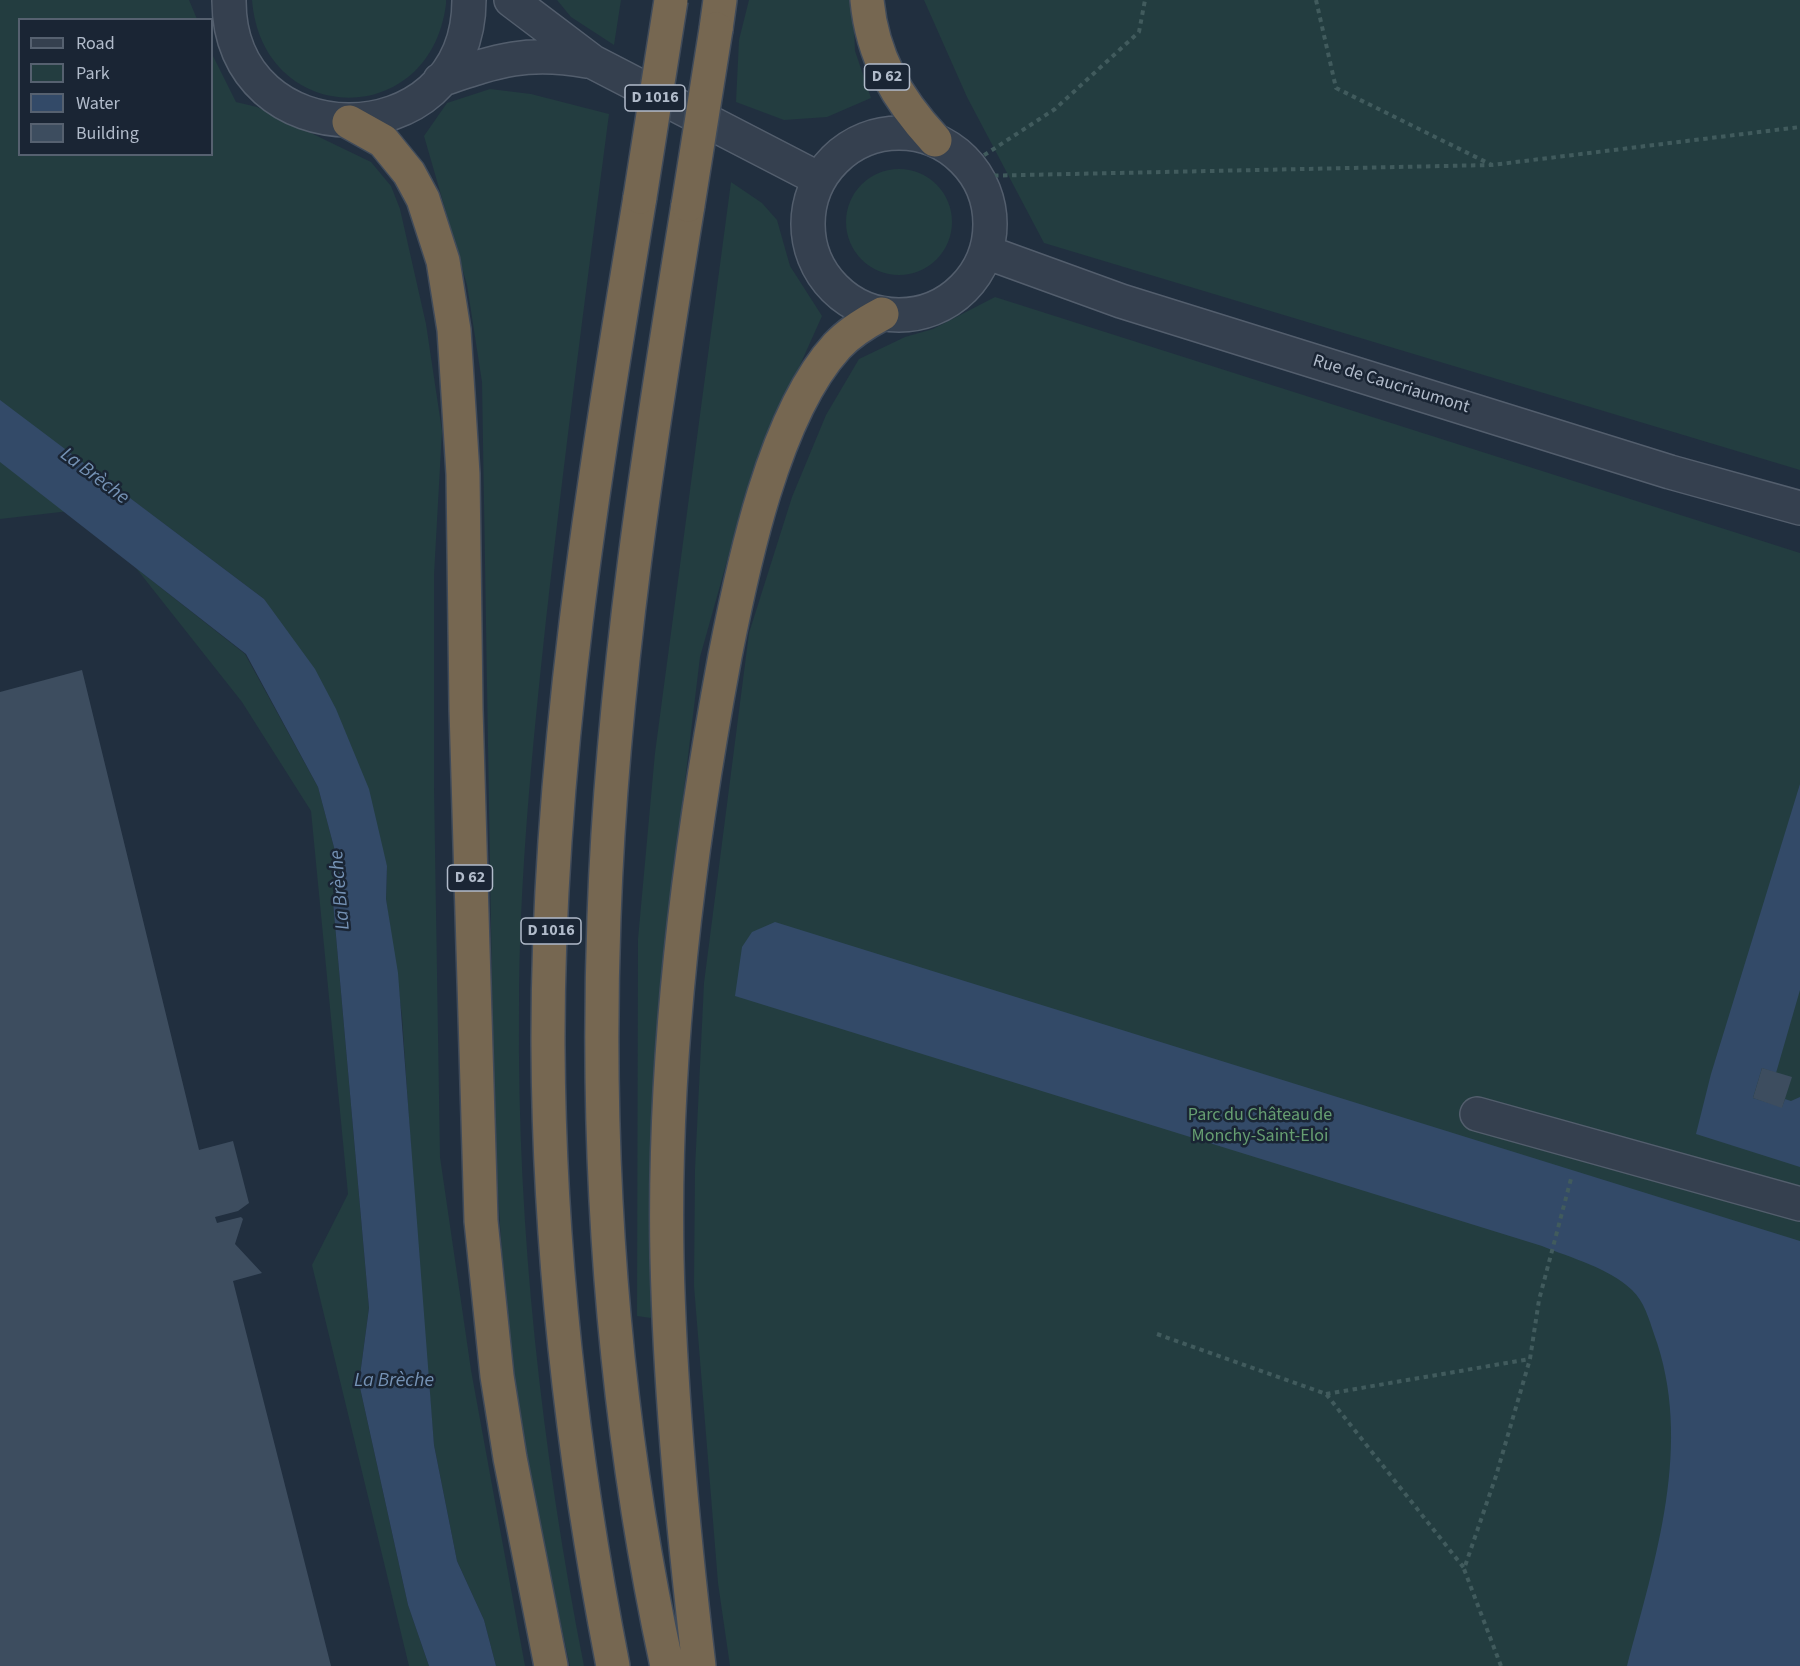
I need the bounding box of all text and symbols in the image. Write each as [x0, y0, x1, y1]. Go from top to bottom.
legend [18, 18, 213, 156]
text: Road [76, 31, 115, 56]
text: Park [76, 61, 110, 86]
road number: D 62 [864, 64, 910, 90]
road number: D 1016 [625, 85, 685, 111]
text: Water [76, 91, 120, 116]
text: Building [76, 121, 139, 146]
street label: Rue de Caucriaumont [1310, 351, 1472, 419]
water label: La Brèche [55, 443, 133, 511]
water label: La Brèche [326, 849, 356, 931]
road number: D 62 [448, 865, 492, 891]
road number: D 1016 [521, 918, 581, 944]
park label: Parc du Château de Monchy-Saint-Eloi [1188, 1105, 1332, 1148]
water label: La Brèche [354, 1370, 434, 1394]

